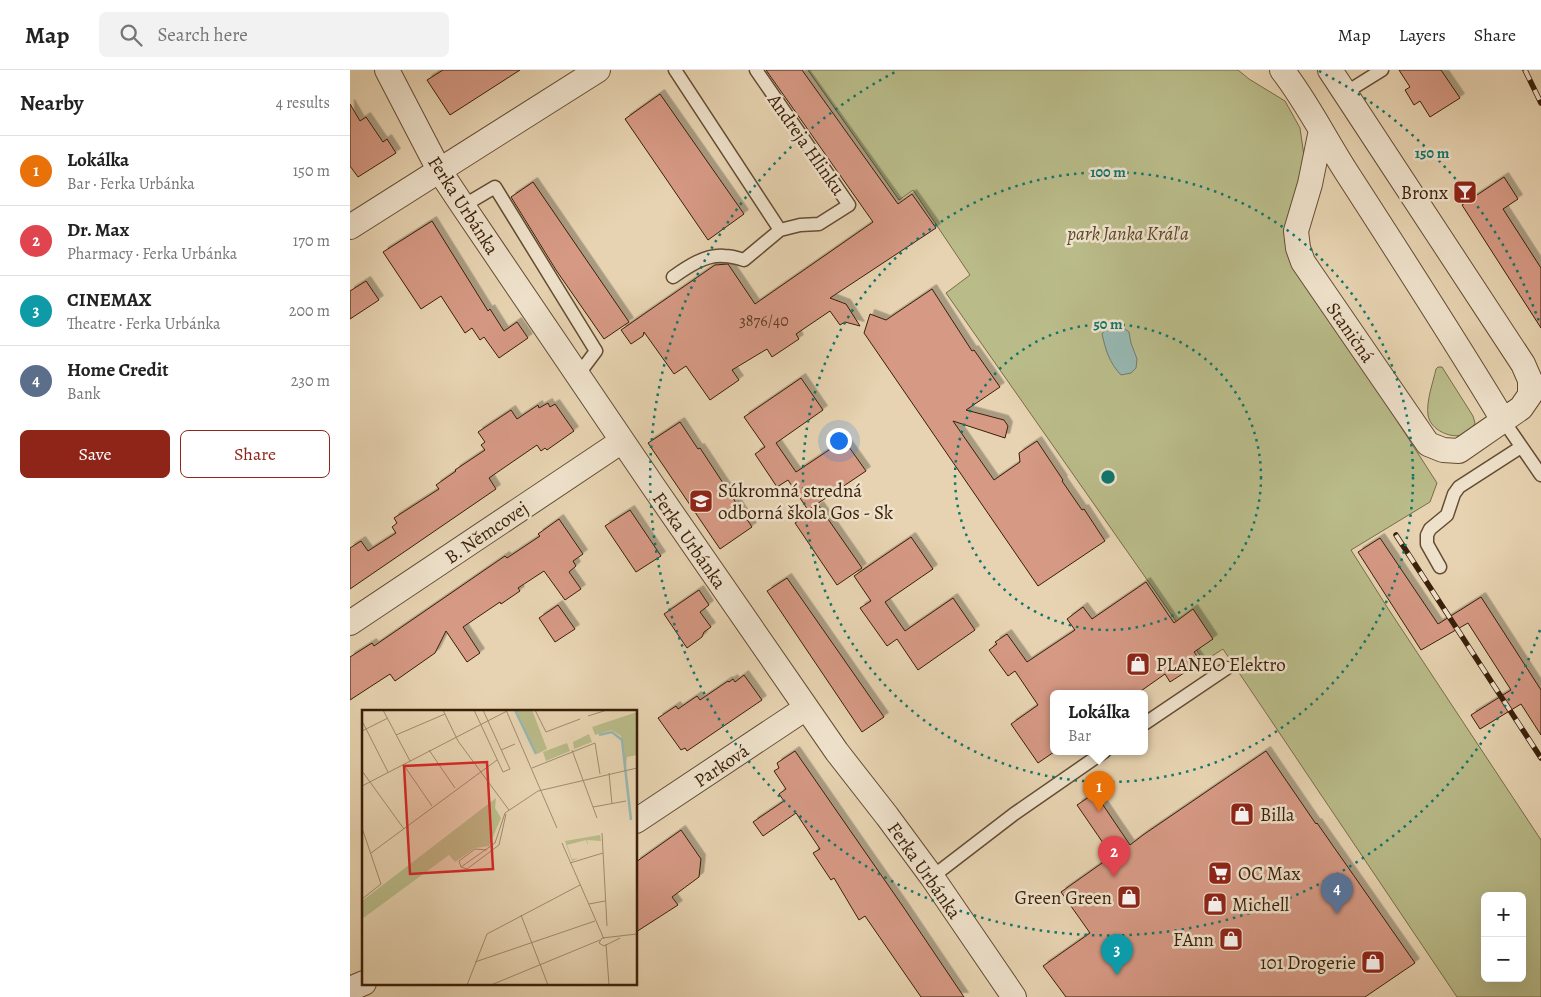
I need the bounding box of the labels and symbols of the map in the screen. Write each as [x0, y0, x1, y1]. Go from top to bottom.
street label: Andreja Hlinku [761, 88, 851, 201]
text: 150 m [1415, 143, 1450, 163]
street label: Ferka Urbánka [421, 151, 505, 260]
text: 100 m [1090, 162, 1126, 182]
bar icon: Bronx [1452, 179, 1478, 205]
place label: Bronx [1401, 180, 1448, 206]
park label: park Janka Kráľa [1066, 221, 1189, 247]
street label: Staničná [1320, 297, 1380, 368]
house number: 3876/40 [739, 310, 789, 332]
text: 50 m [1093, 314, 1123, 334]
your location [826, 428, 852, 454]
centre of rings [1099, 468, 1117, 486]
place label: Súkromná stredná odborná škola Gos - Sk [718, 478, 894, 526]
street label: Ferka Urbánka [646, 487, 732, 594]
school or university icon: Súkromná stredná odborná škola Gos - Sk [688, 488, 714, 514]
street label: B. Němcovej [440, 495, 534, 570]
shop icon: PLANEO Elektro [1125, 651, 1151, 677]
place label: PLANEO Elektro [1156, 652, 1286, 678]
inset map [362, 710, 638, 984]
street label: Parková [689, 738, 754, 794]
pin: 1 [1083, 771, 1115, 812]
shop icon: Billa [1229, 801, 1255, 827]
place label: Billa [1260, 802, 1295, 828]
street label: Ferka Urbánka [881, 817, 967, 924]
pin: 2 [1098, 836, 1130, 877]
supermarket icon: OC Max [1207, 860, 1233, 886]
place label: OC Max [1238, 861, 1301, 887]
pin: 4 [1321, 873, 1353, 914]
shop icon: Green Green [1116, 884, 1142, 910]
place label: Green Green [1015, 885, 1112, 911]
shop icon: Michell [1202, 891, 1228, 917]
place label: Michell [1232, 892, 1290, 918]
shop icon: FAnn [1218, 926, 1244, 952]
place label: FAnn [1173, 927, 1214, 953]
pin: 3 [1101, 934, 1133, 975]
shop icon: 101 Drogerie [1360, 949, 1386, 975]
place label: 101 Drogerie [1260, 950, 1356, 976]

